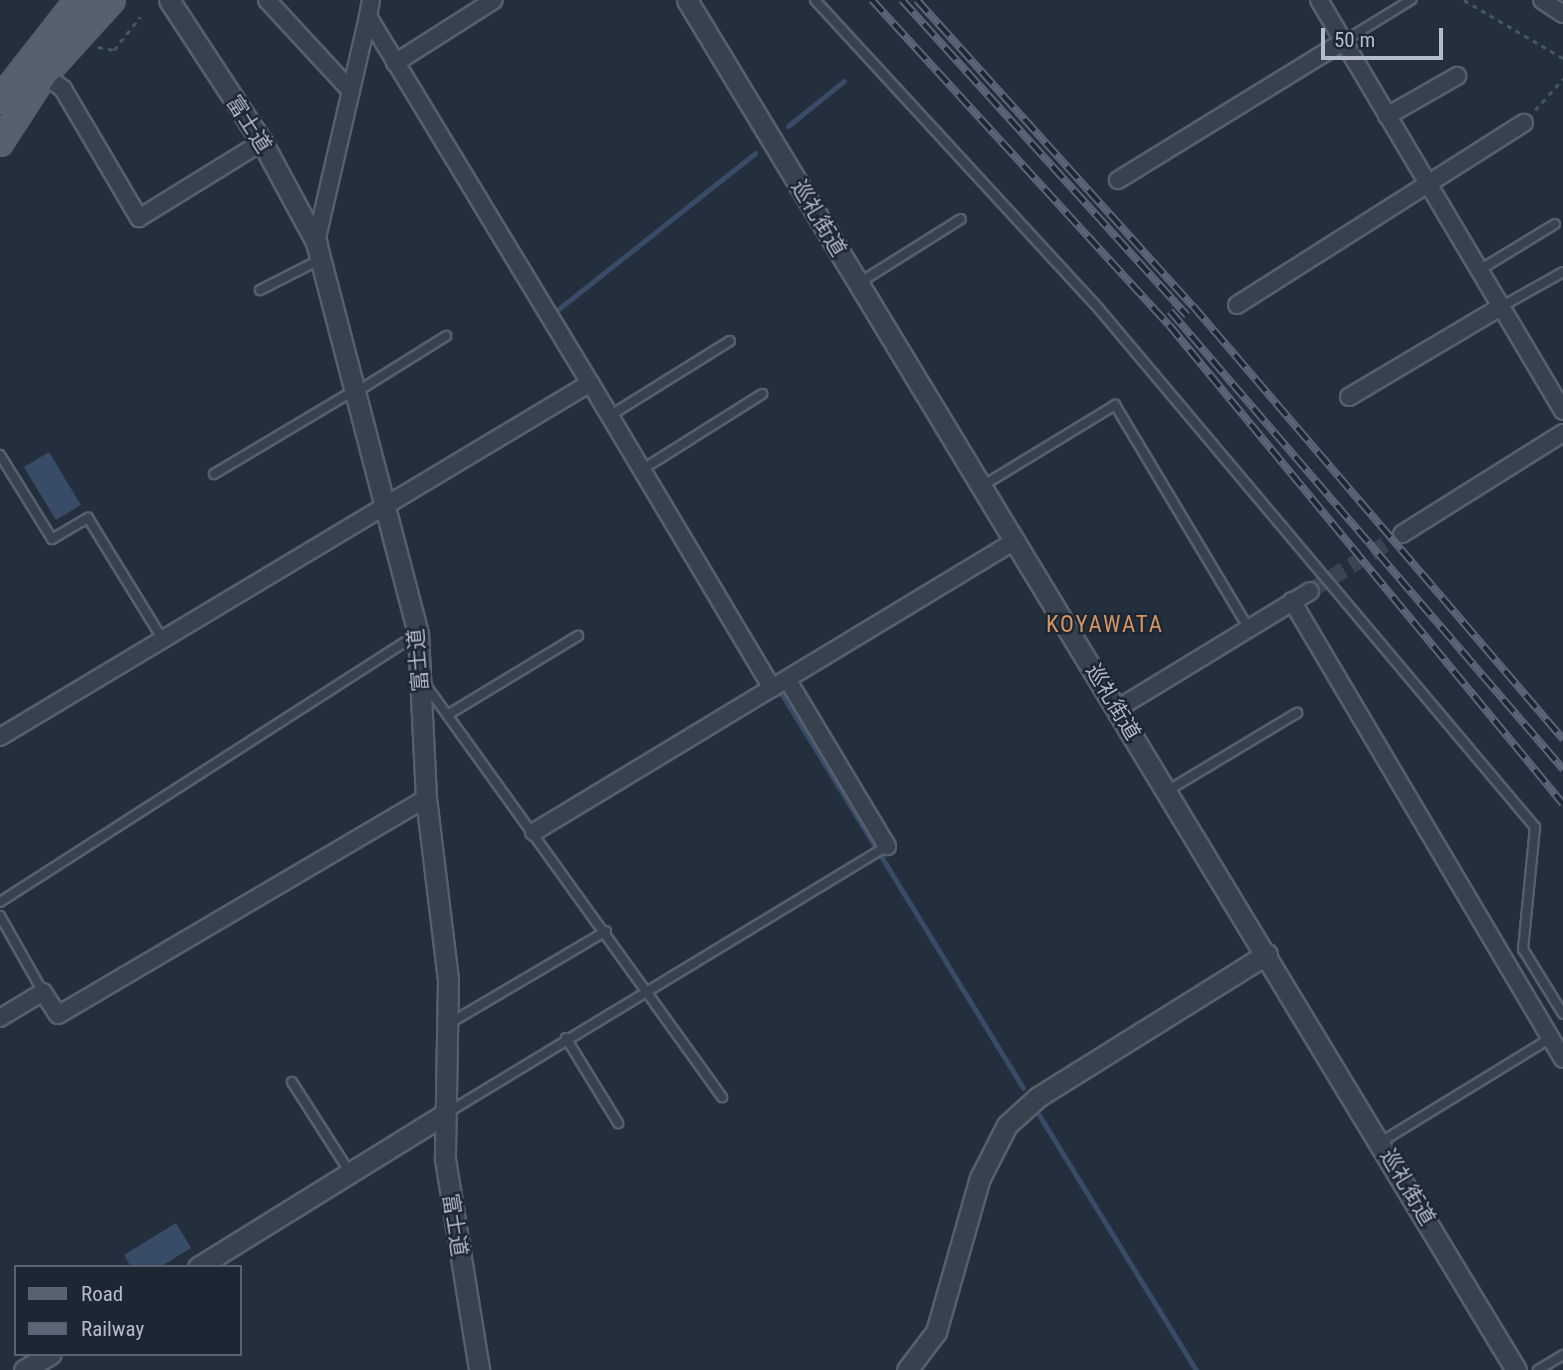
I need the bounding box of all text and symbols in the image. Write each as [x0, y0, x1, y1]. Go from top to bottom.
scale bar [1325, 14, 1448, 58]
text: 50 m [1334, 28, 1375, 52]
street label: 富士道 [221, 91, 277, 157]
street label: 巡礼街道 [787, 176, 851, 260]
district label: KOYAWATA [1047, 611, 1163, 639]
street label: 富士道 [403, 628, 433, 692]
street label: 巡礼街道 [1081, 660, 1145, 744]
street label: 巡礼街道 [1376, 1145, 1440, 1229]
street label: 富士道 [438, 1192, 472, 1258]
legend [14, 1265, 242, 1356]
text: Road [81, 1282, 123, 1306]
text: Railway [81, 1317, 144, 1341]

